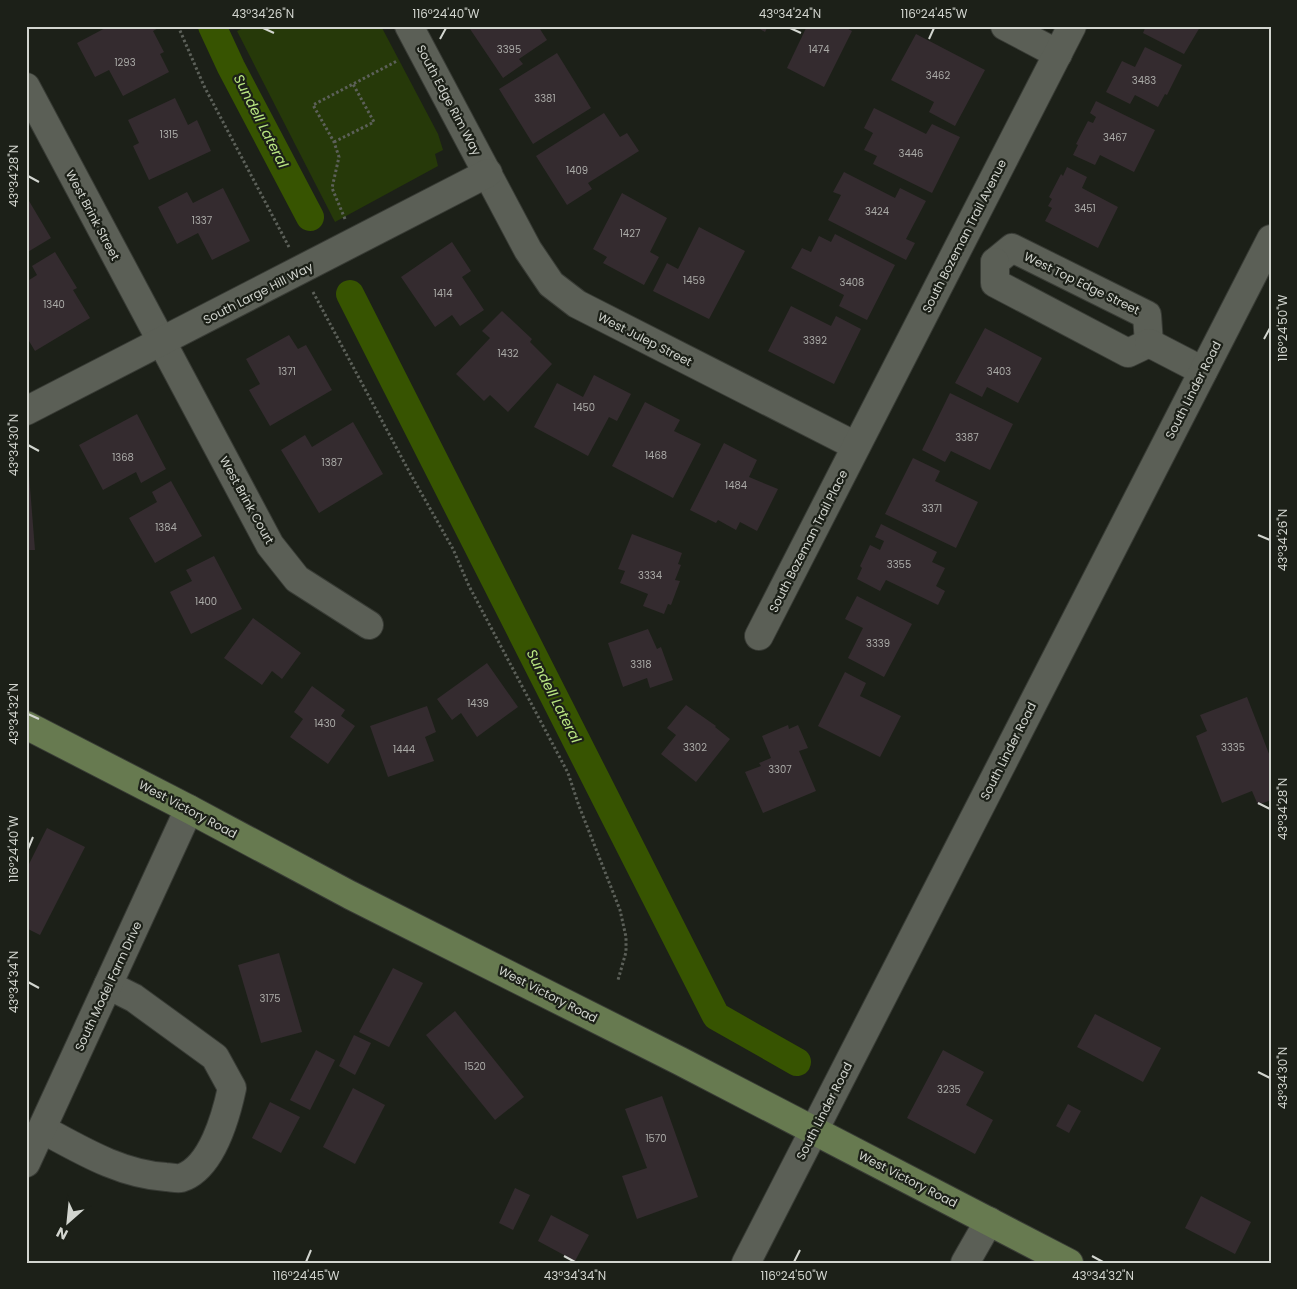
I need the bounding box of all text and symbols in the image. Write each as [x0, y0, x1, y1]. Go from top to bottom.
text: 43°34'26"N [232, 5, 294, 22]
text: 116°24'40"W [413, 5, 480, 22]
text: 43°34'24"N [759, 5, 821, 22]
text: 116°24'45"W [901, 5, 968, 22]
street label: South Edge Rim Way [413, 42, 486, 159]
house number: 3395 [497, 42, 521, 57]
house number: 1474 [808, 42, 830, 57]
house number: 1293 [114, 55, 136, 70]
house number: 3462 [926, 68, 950, 83]
water label: Sundell Lateral [229, 71, 293, 172]
house number: 3483 [1132, 73, 1156, 88]
house number: 3381 [534, 91, 556, 106]
house number: 1315 [160, 127, 178, 142]
house number: 3467 [1103, 130, 1128, 145]
text: 43°34'28"N [5, 145, 22, 207]
house number: 3446 [899, 146, 923, 161]
street label: South Bozeman Trail Avenue [918, 156, 1010, 316]
house number: 1409 [566, 163, 588, 178]
street label: West Brink Street [62, 167, 124, 263]
house number: 3451 [1074, 201, 1096, 216]
house number: 3424 [865, 204, 889, 219]
house number: 1337 [192, 213, 213, 228]
house number: 1427 [620, 226, 641, 241]
street label: West Top Edge Street [1021, 248, 1143, 318]
street label: South Large Hill Way [200, 258, 316, 328]
house number: 1459 [683, 273, 705, 288]
house number: 3408 [840, 275, 864, 290]
house number: 1414 [434, 286, 452, 301]
text: 116°24'50"W [1274, 294, 1291, 361]
house number: 1340 [43, 297, 65, 312]
street label: West Julep Street [595, 308, 695, 370]
house number: 3392 [803, 333, 827, 348]
street label: South Linder Road [1161, 338, 1225, 442]
house number: 1432 [497, 346, 519, 361]
house number: 1371 [278, 364, 296, 379]
house number: 3403 [987, 364, 1011, 379]
house number: 1450 [573, 400, 595, 415]
text: 43°34'30"N [5, 414, 22, 476]
house number: 3387 [955, 430, 979, 445]
house number: 1468 [645, 448, 667, 463]
house number: 1368 [112, 450, 134, 465]
street label: West Brink Court [216, 453, 278, 547]
house number: 1387 [322, 455, 343, 470]
street label: South Bozeman Trail Place [765, 467, 851, 615]
house number: 1484 [725, 478, 747, 493]
house number: 3371 [922, 501, 942, 516]
text: 43°34'26"N [1274, 509, 1291, 571]
house number: 1384 [155, 520, 177, 535]
house number: 3355 [887, 557, 911, 572]
house number: 3334 [638, 568, 662, 583]
house number: 1400 [195, 594, 217, 609]
house number: 3339 [866, 636, 890, 651]
water label: Sundell Lateral [522, 646, 586, 747]
house number: 3318 [630, 657, 652, 672]
text: 43°34'32"N [5, 683, 22, 745]
house number: 1439 [467, 696, 489, 711]
street label: South Linder Road [976, 699, 1040, 803]
house number: 1430 [314, 716, 336, 731]
house number: 3302 [683, 740, 707, 755]
house number: 3335 [1221, 740, 1245, 755]
house number: 1444 [393, 742, 415, 757]
house number: 3307 [768, 762, 792, 777]
street label: West Victory Road [136, 776, 240, 842]
text: 43°34'28"N [1274, 778, 1291, 840]
text: 116°24'40"W [5, 815, 22, 882]
street label: South Model Farm Drive [70, 918, 146, 1054]
text: 43°34'34"N [5, 951, 22, 1013]
street label: West Victory Road [496, 962, 600, 1026]
house number: 3175 [260, 991, 280, 1006]
text: 43°34'30"N [1274, 1047, 1291, 1109]
house number: 1520 [464, 1059, 486, 1074]
street label: South Linder Road [792, 1059, 856, 1163]
house number: 3235 [937, 1082, 961, 1097]
house number: 1570 [645, 1131, 667, 1146]
street label: West Victory Road [856, 1147, 960, 1211]
north arrow [42, 1196, 92, 1246]
text: N [53, 1222, 71, 1245]
text: 116°24'45"W [273, 1267, 340, 1284]
text: 43°34'34"N [544, 1267, 606, 1284]
text: 116°24'50"W [761, 1267, 828, 1284]
text: 43°34'32"N [1072, 1267, 1134, 1284]

